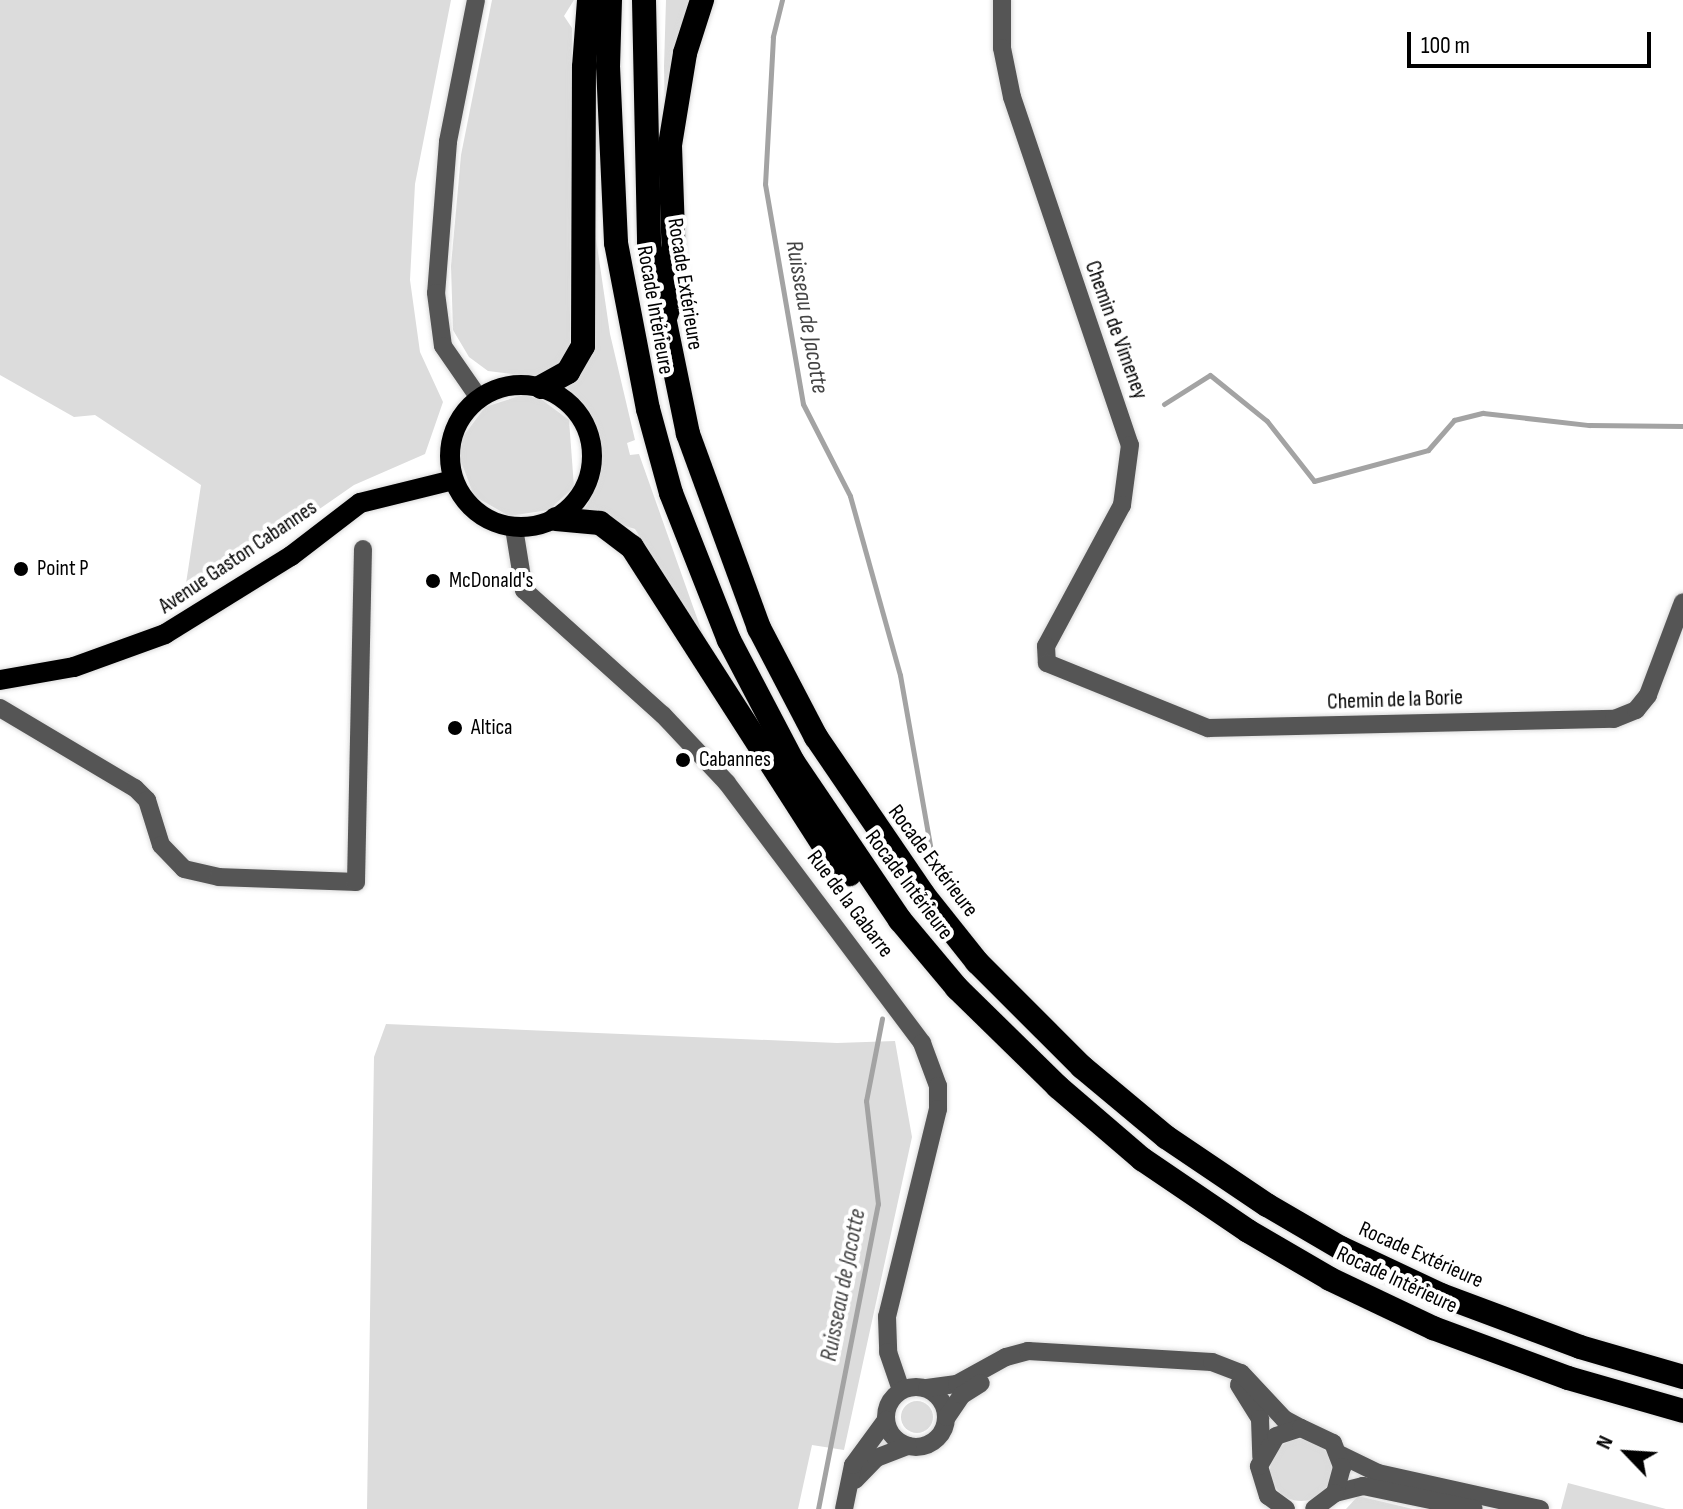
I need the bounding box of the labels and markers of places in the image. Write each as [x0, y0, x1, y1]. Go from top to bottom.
place label: Point P [37, 556, 89, 582]
marker: Point P [12, 560, 30, 578]
place label: McDonald's [449, 568, 533, 594]
marker: McDonald's [424, 572, 442, 590]
place label: Altica [471, 715, 513, 741]
marker: Altica [446, 719, 464, 737]
place label: Cabannes [699, 747, 771, 773]
marker: Cabannes [674, 751, 692, 769]

